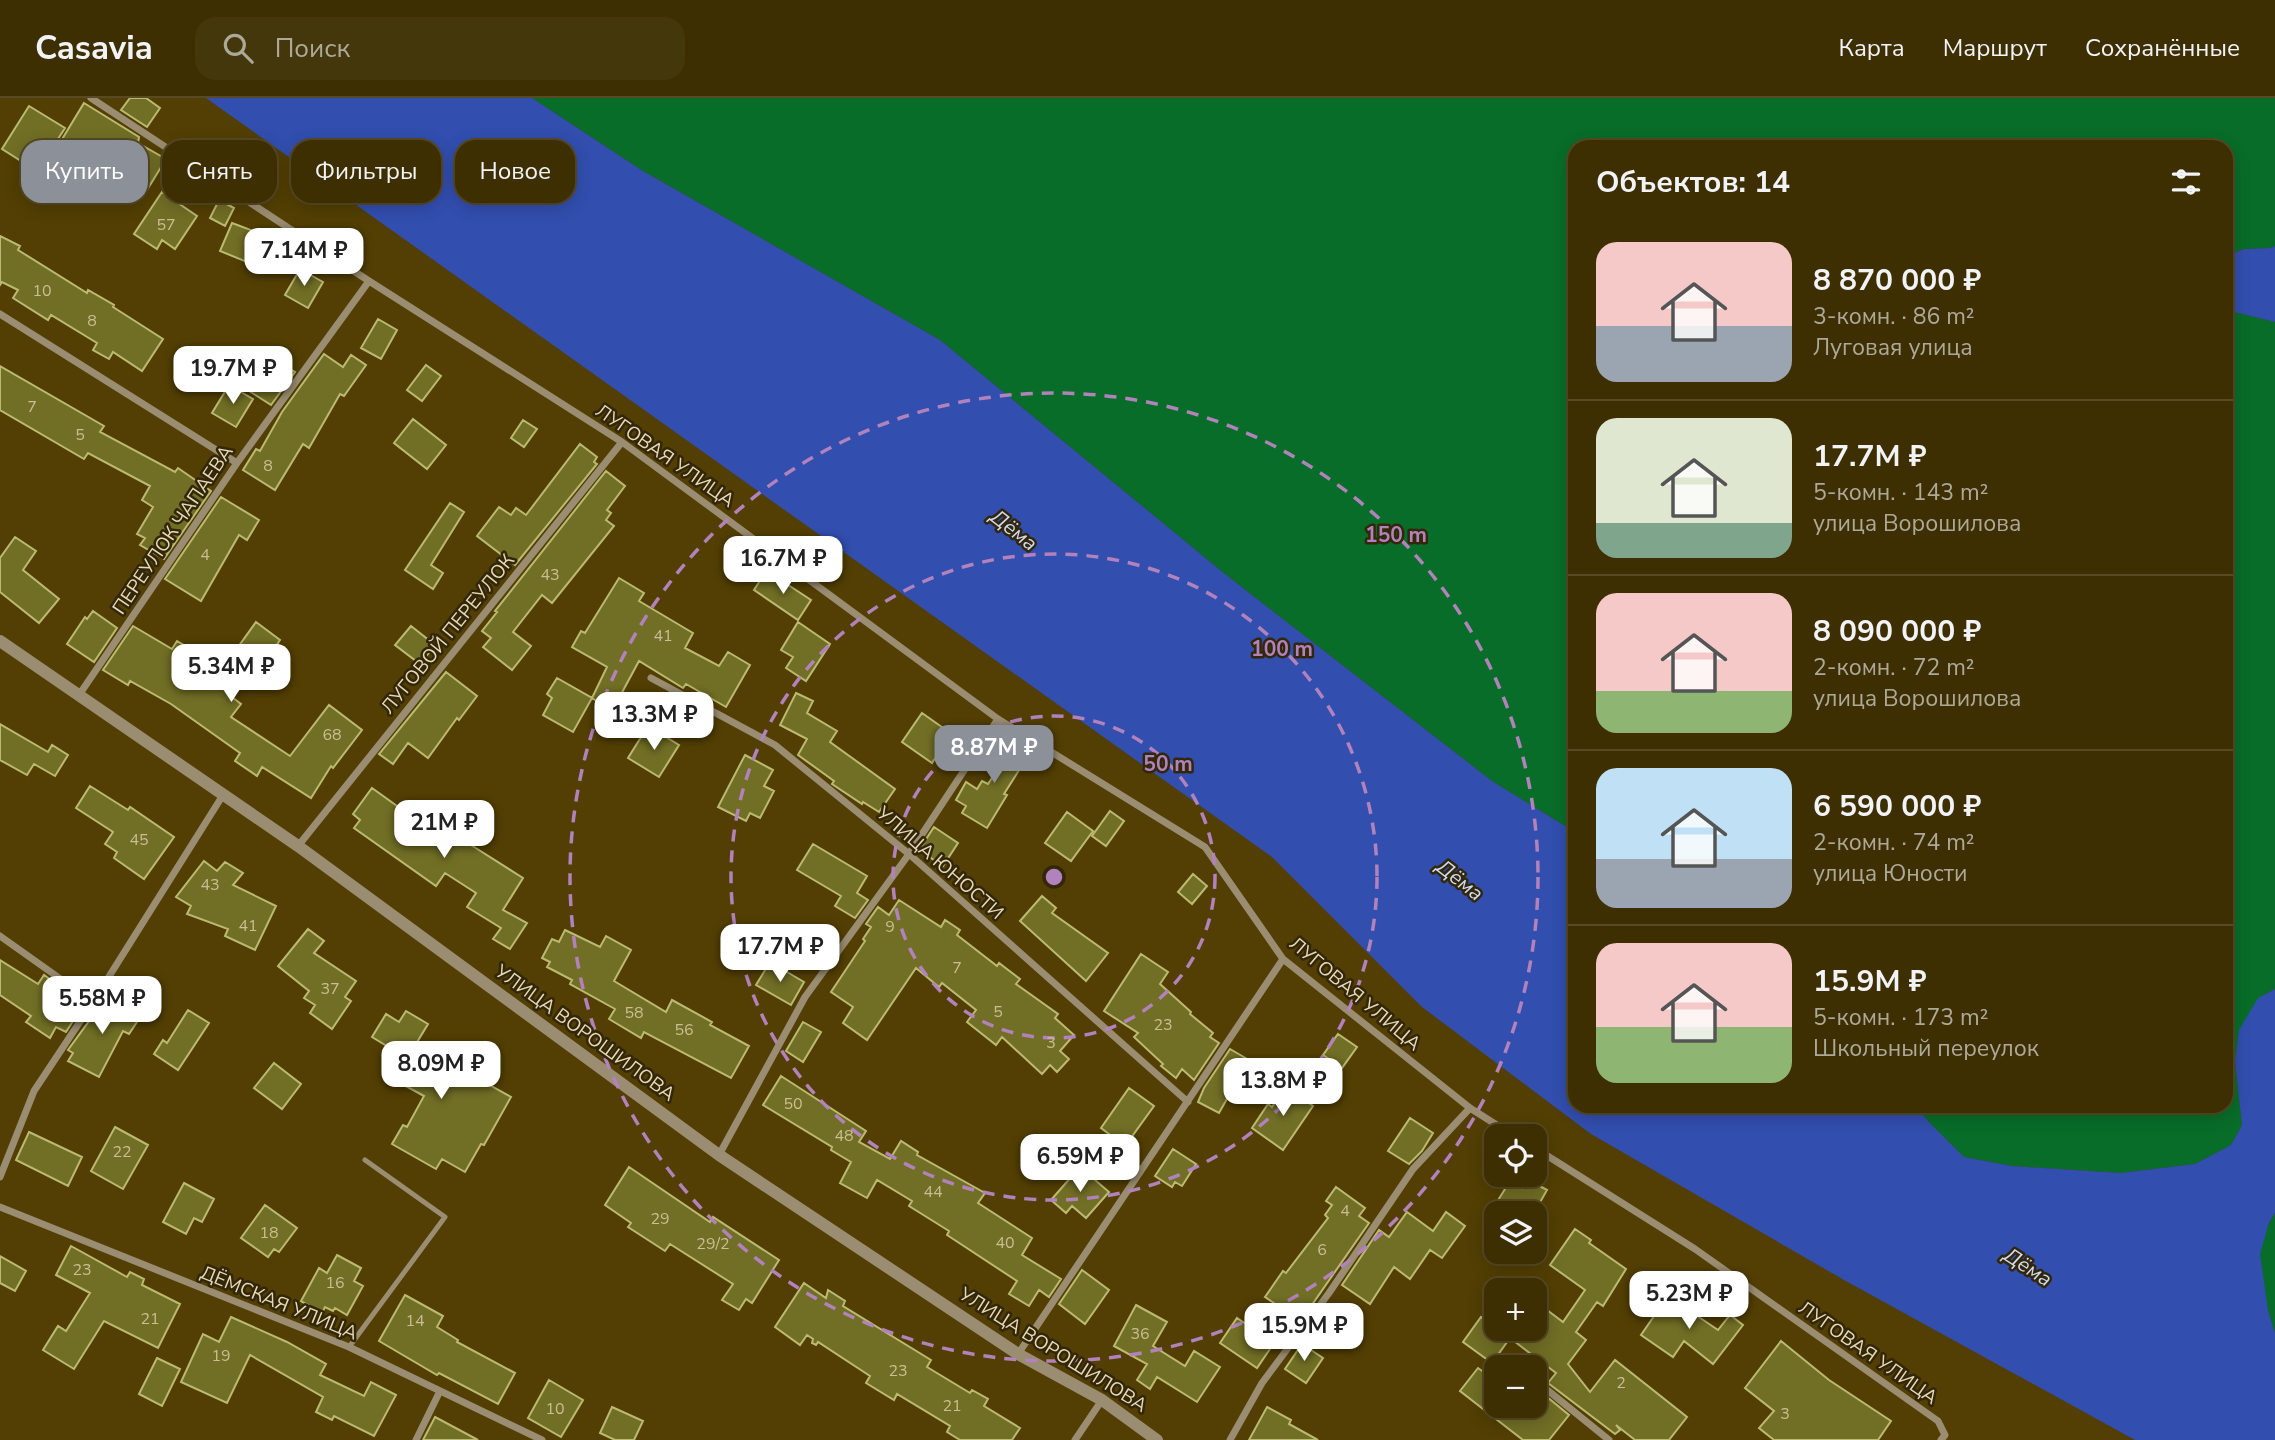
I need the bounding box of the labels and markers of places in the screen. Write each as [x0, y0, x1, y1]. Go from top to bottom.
pin: 7.14M ₽ [239, 228, 369, 288]
pin: 19.7M ₽ [168, 346, 298, 406]
pin: 16.7M ₽ [718, 536, 848, 596]
pin: 5.34M ₽ [166, 644, 296, 704]
pin: 13.3M ₽ [589, 692, 719, 752]
pin: 8.87M ₽ [929, 726, 1059, 785]
pin: 21M ₽ [395, 800, 493, 860]
centre of rings [1042, 865, 1066, 889]
pin: 17.7M ₽ [715, 924, 845, 984]
pin: 5.58M ₽ [37, 976, 167, 1036]
pin: 8.09M ₽ [376, 1042, 506, 1101]
pin: 13.8M ₽ [1218, 1058, 1348, 1118]
pin: 6.59M ₽ [1015, 1134, 1145, 1194]
pin: 5.23M ₽ [1624, 1272, 1754, 1331]
pin: 15.9M ₽ [1239, 1304, 1369, 1363]

